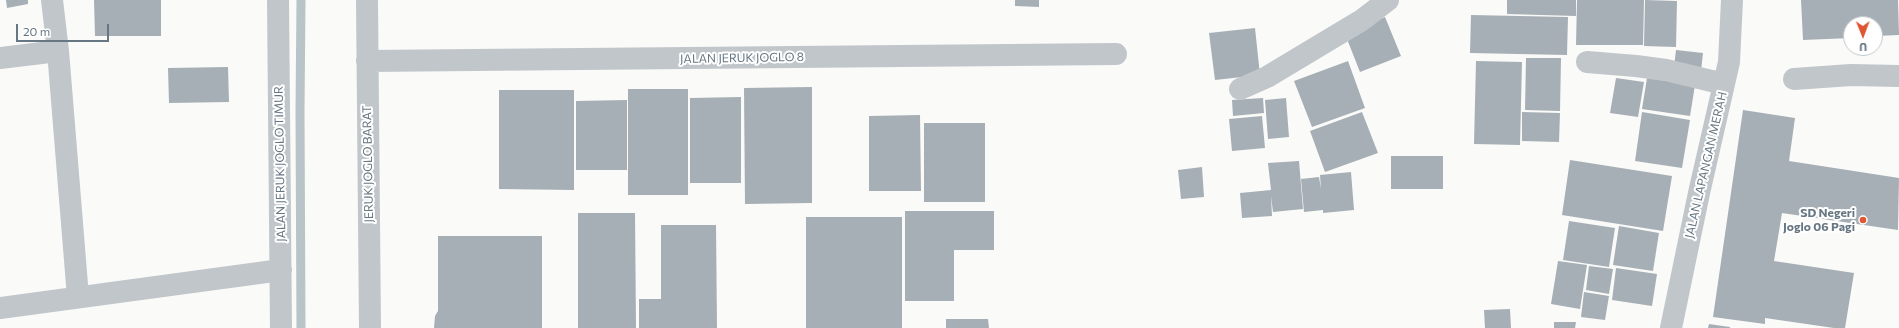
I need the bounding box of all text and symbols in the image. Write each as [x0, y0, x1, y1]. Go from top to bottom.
scale bar [18, 16, 111, 42]
north arrow [1843, 16, 1883, 56]
text: 20 m [23, 24, 50, 38]
text: U [1859, 41, 1867, 54]
street label: JALAN JERUK JOGLO 8 [680, 50, 804, 66]
street label: JALAN JERUK JOGLO TIMUR [271, 86, 289, 242]
street label: JALAN LAPANGAN MERAH [1682, 90, 1730, 240]
street label: JERUK JOGLO BARAT [360, 105, 376, 223]
place label: SD Negeri Joglo 06 Pagi [1783, 206, 1855, 234]
marker: SD Negeri Joglo 06 Pagi [1858, 215, 1868, 225]

